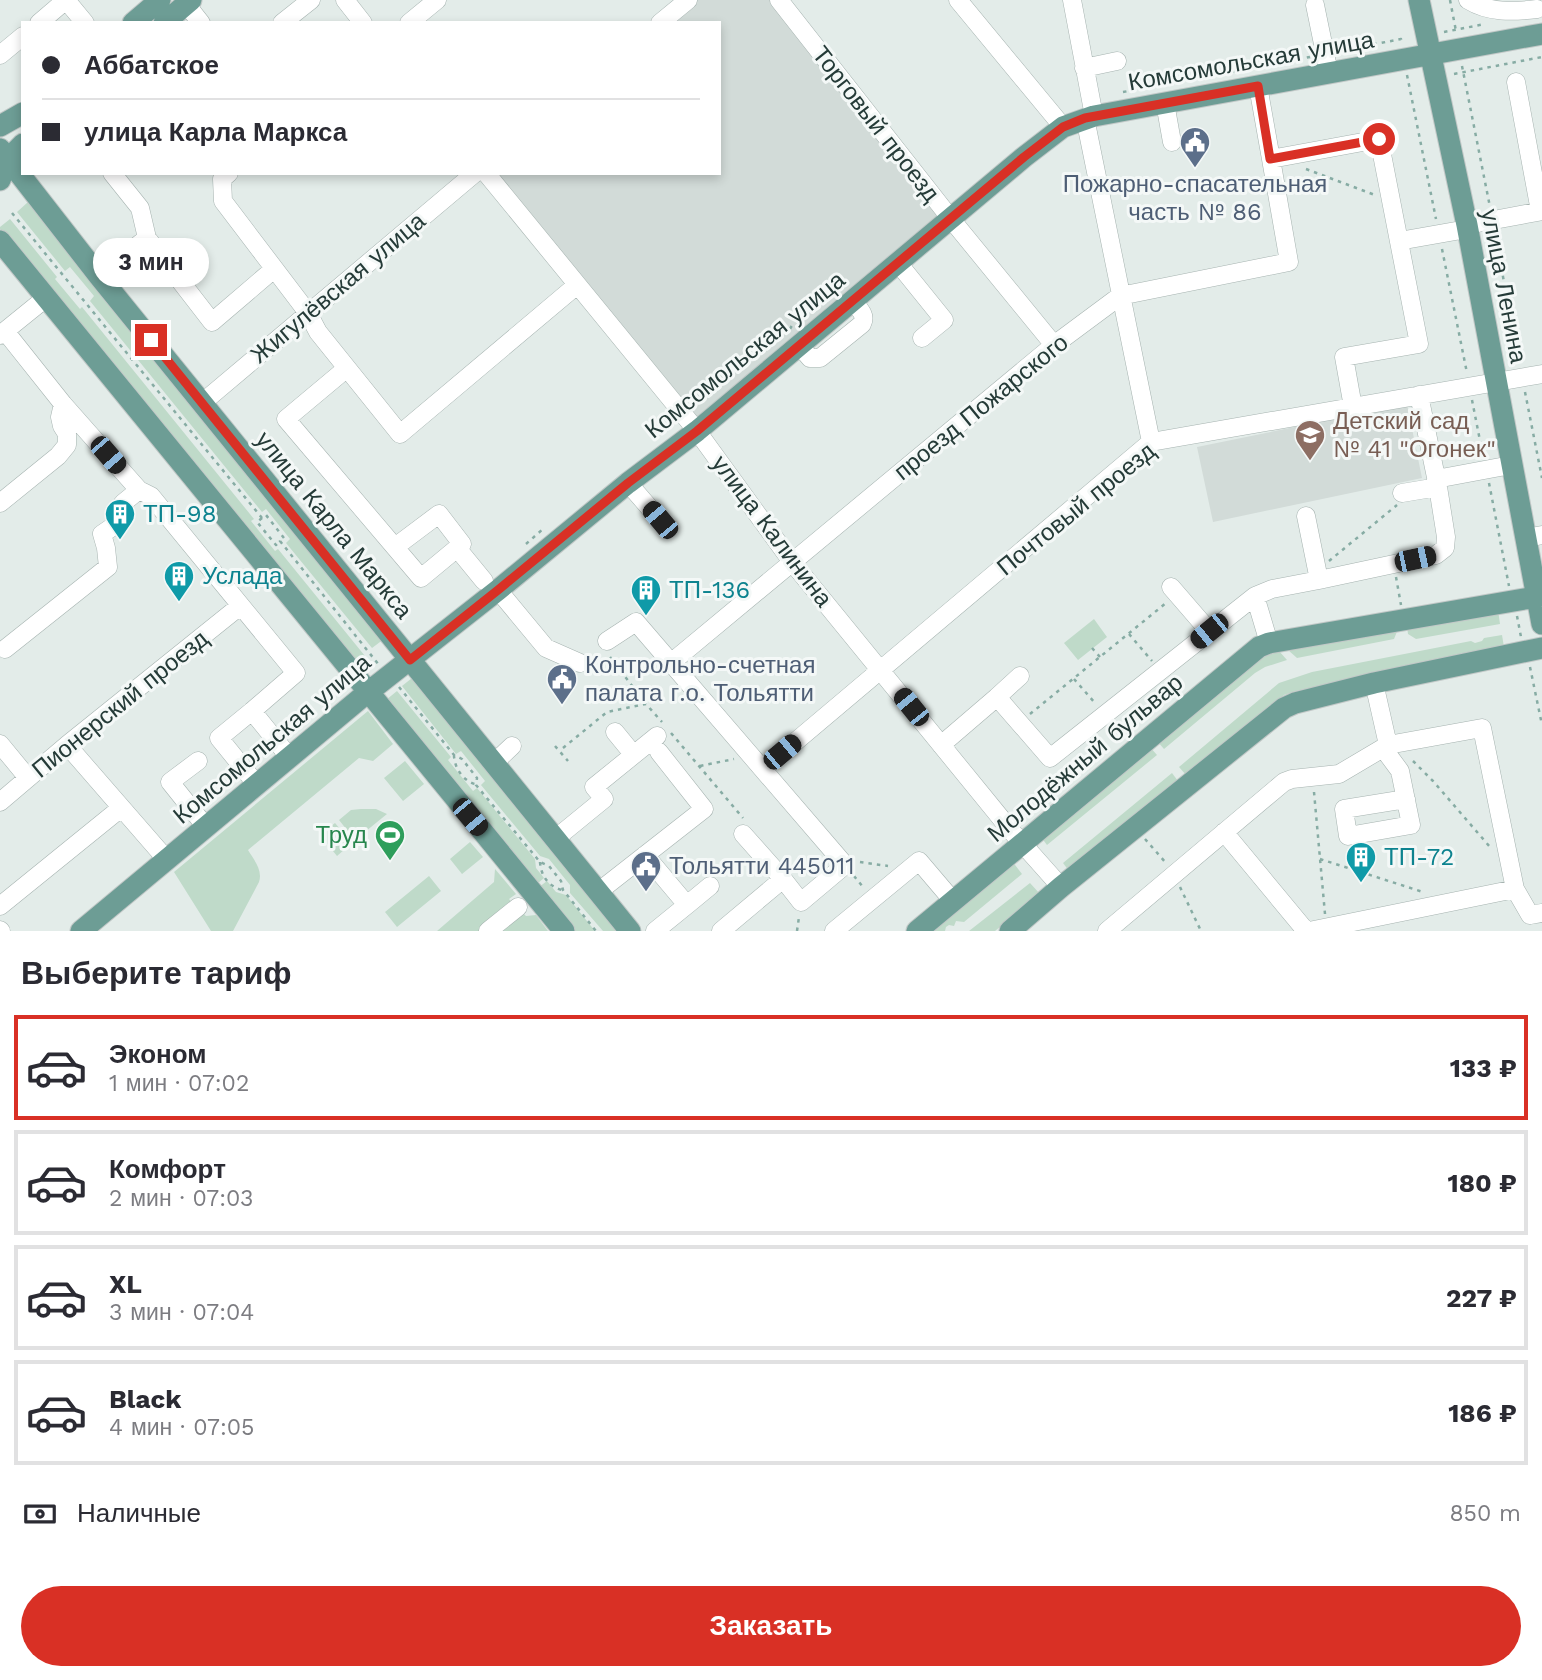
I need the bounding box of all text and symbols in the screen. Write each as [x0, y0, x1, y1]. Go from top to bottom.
street label: Комсомольская улица [1126, 25, 1377, 96]
street label: Торговый проезд [807, 41, 945, 207]
text: Аббатское [84, 50, 219, 80]
text: улица Карла Маркса [84, 117, 347, 147]
route start [1363, 123, 1395, 155]
public building icon: Пожарно-спасательная часть № 86 [1178, 125, 1212, 169]
place label: Пожарно-спасательная часть № 86 [1063, 170, 1327, 226]
street label: Жигулёвская улица [245, 206, 431, 369]
street label: улица Ленина [1475, 207, 1533, 366]
callout: 3 мин [93, 238, 209, 288]
text: 3 мин [118, 249, 184, 276]
street label: Комсомольская улица [640, 265, 851, 444]
route end [135, 324, 167, 356]
street label: проезд Пожарского [888, 328, 1074, 486]
place label: Детский сад № 41 "Огонек" [1333, 407, 1496, 463]
school or university icon: Детский сад № 41 "Огонек" [1293, 418, 1327, 462]
street label: улица Карла Маркса [250, 426, 418, 625]
car [87, 432, 130, 478]
street label: Почтовый проезд [991, 437, 1161, 581]
street label: улица Калинина [706, 450, 838, 613]
building icon: ТП-98 [103, 497, 137, 541]
car [639, 497, 682, 543]
place label: ТП-98 [143, 500, 216, 528]
car [1393, 544, 1438, 574]
building icon: Услада [162, 559, 196, 603]
place label: Услада [202, 562, 283, 590]
building icon: ТП-136 [629, 573, 663, 617]
place label: ТП-136 [669, 576, 750, 604]
car [1187, 610, 1232, 652]
street label: Пионерский проезд [26, 624, 214, 784]
street label: Комсомольская улица [168, 648, 377, 830]
place label: Контрольно-счетная палата г.о. Тольятти [585, 651, 815, 707]
public building icon: Контрольно-счетная палата г.о. Тольятти [545, 662, 579, 706]
street label: Молодёжный бульвар [982, 668, 1188, 848]
car [890, 684, 933, 730]
car [760, 730, 805, 774]
car [449, 794, 492, 840]
sports icon: Труд [373, 818, 407, 862]
place label: Труд [315, 821, 367, 849]
building icon: ТП-72 [1344, 840, 1378, 884]
place label: ТП-72 [1384, 843, 1454, 871]
public building icon: Тольятти 445011 [629, 849, 663, 893]
place label: Тольятти 445011 [669, 852, 855, 880]
text: Выберите тариф [21, 954, 292, 992]
icon: car [25, 1036, 88, 1099]
text: Эконом [109, 1039, 207, 1069]
text: 133 ₽ [1450, 1053, 1517, 1083]
text: 1 мин · 07:02 [109, 1070, 249, 1097]
icon: car [25, 1151, 88, 1214]
text: Комфорт [109, 1154, 226, 1184]
text: 180 ₽ [1447, 1168, 1517, 1198]
text: 2 мин · 07:03 [109, 1185, 253, 1212]
icon: car [25, 1266, 88, 1329]
text: XL [109, 1269, 142, 1299]
text: 227 ₽ [1446, 1283, 1517, 1313]
text: 3 мин · 07:04 [109, 1299, 254, 1326]
icon: car [25, 1381, 88, 1444]
text: Black [109, 1384, 181, 1414]
text: 186 ₽ [1448, 1398, 1517, 1428]
text: 4 мин · 07:05 [109, 1414, 254, 1441]
icon: cash [21, 1495, 59, 1533]
text: Наличные [77, 1498, 201, 1528]
text: 850 m [1449, 1500, 1521, 1527]
button: Заказать [21, 1586, 1521, 1666]

